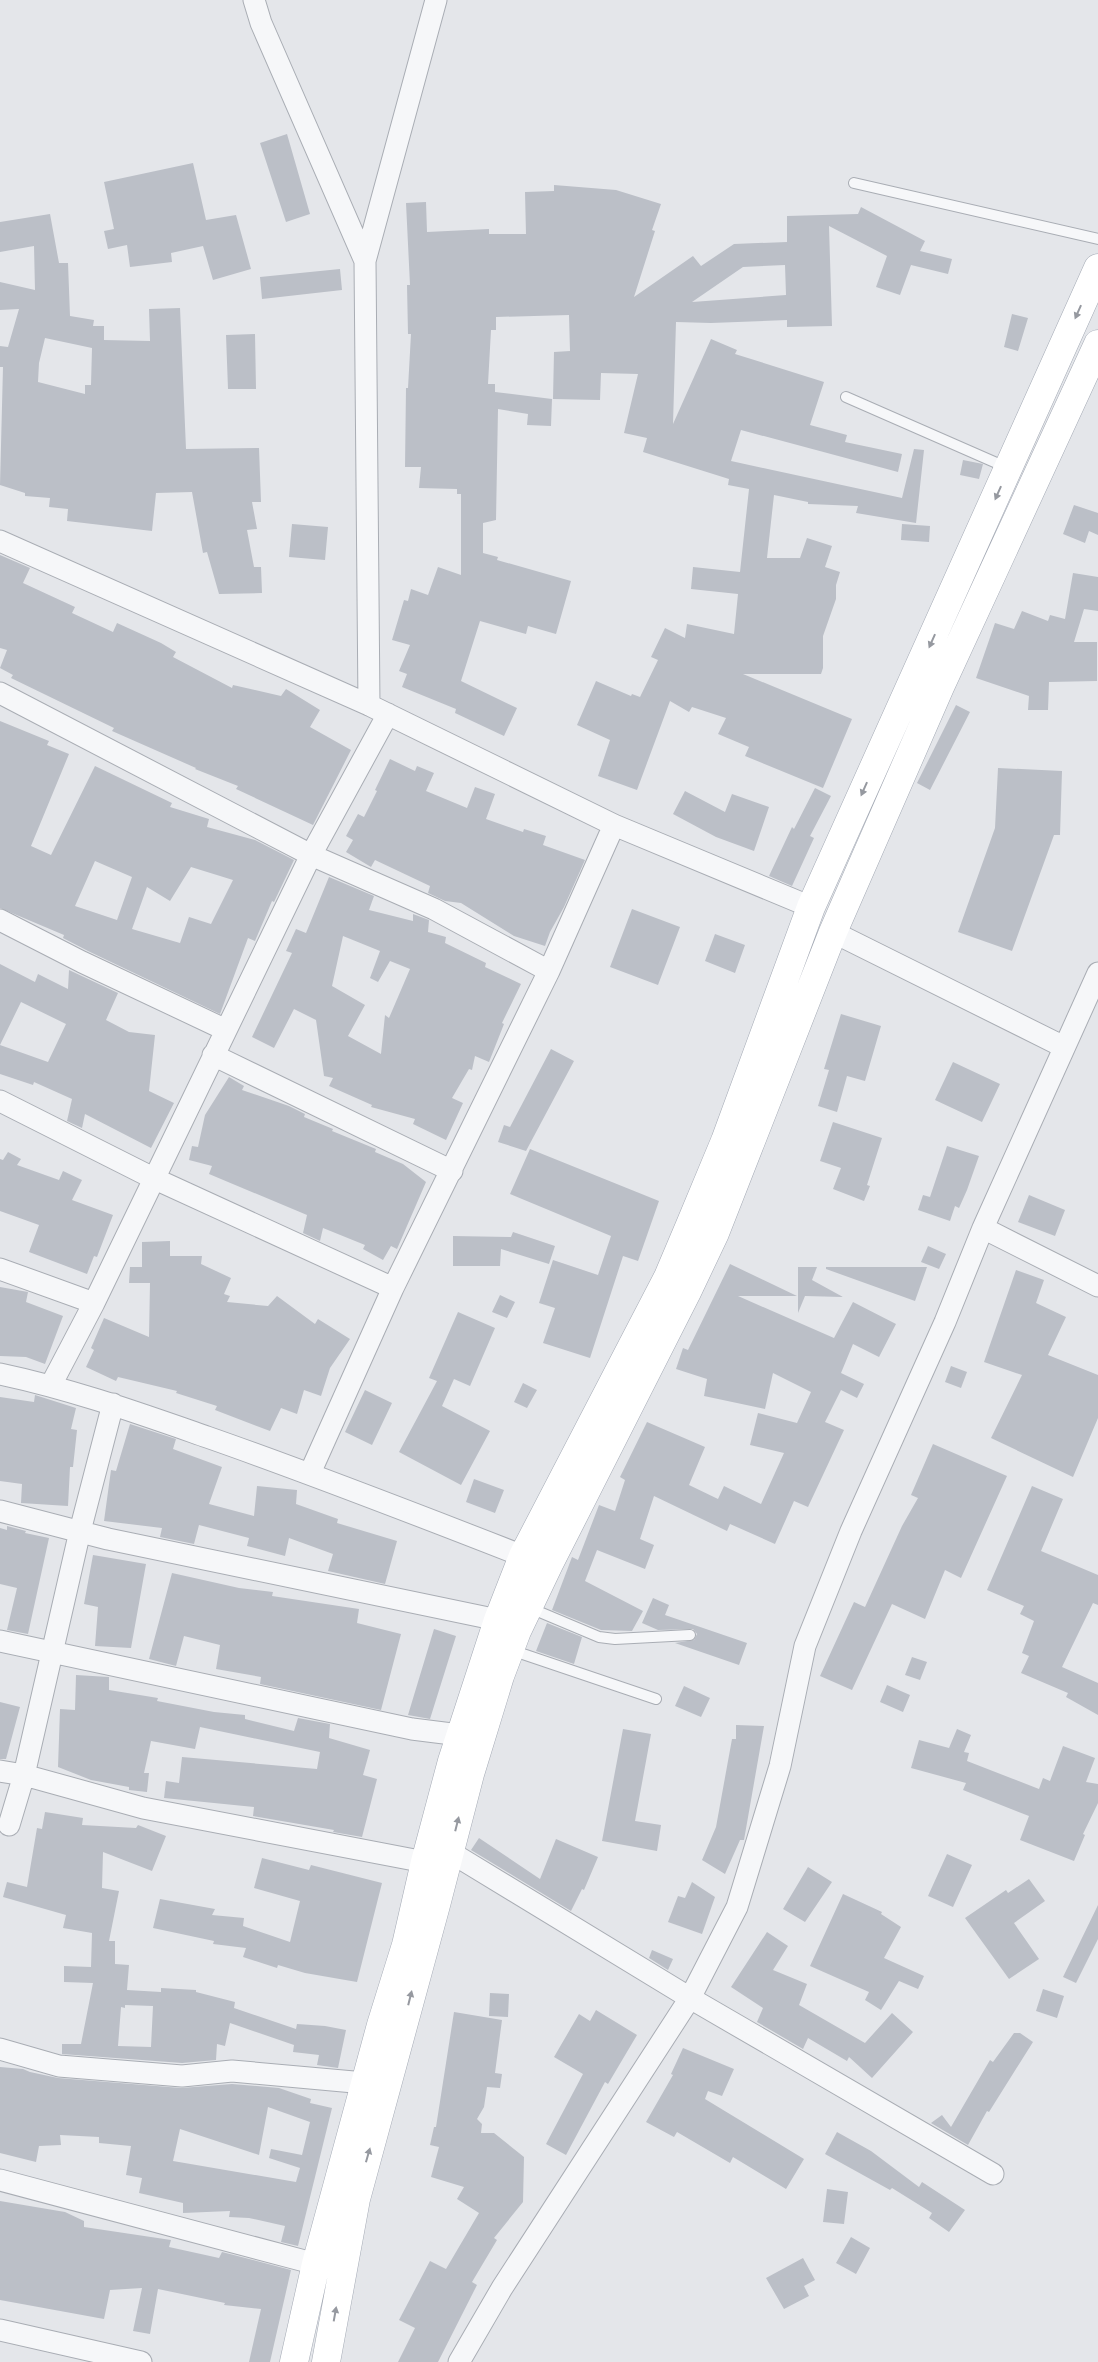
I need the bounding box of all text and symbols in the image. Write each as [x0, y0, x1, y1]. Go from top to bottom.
one-way arrow [1074, 305, 1082, 319]
one-way arrow [994, 486, 1002, 500]
one-way arrow [927, 634, 935, 648]
one-way arrow [860, 782, 868, 796]
one-way arrow [453, 1817, 461, 1832]
one-way arrow [407, 1991, 415, 2006]
one-way arrow [364, 2147, 372, 2162]
one-way arrow [331, 2306, 339, 2322]

